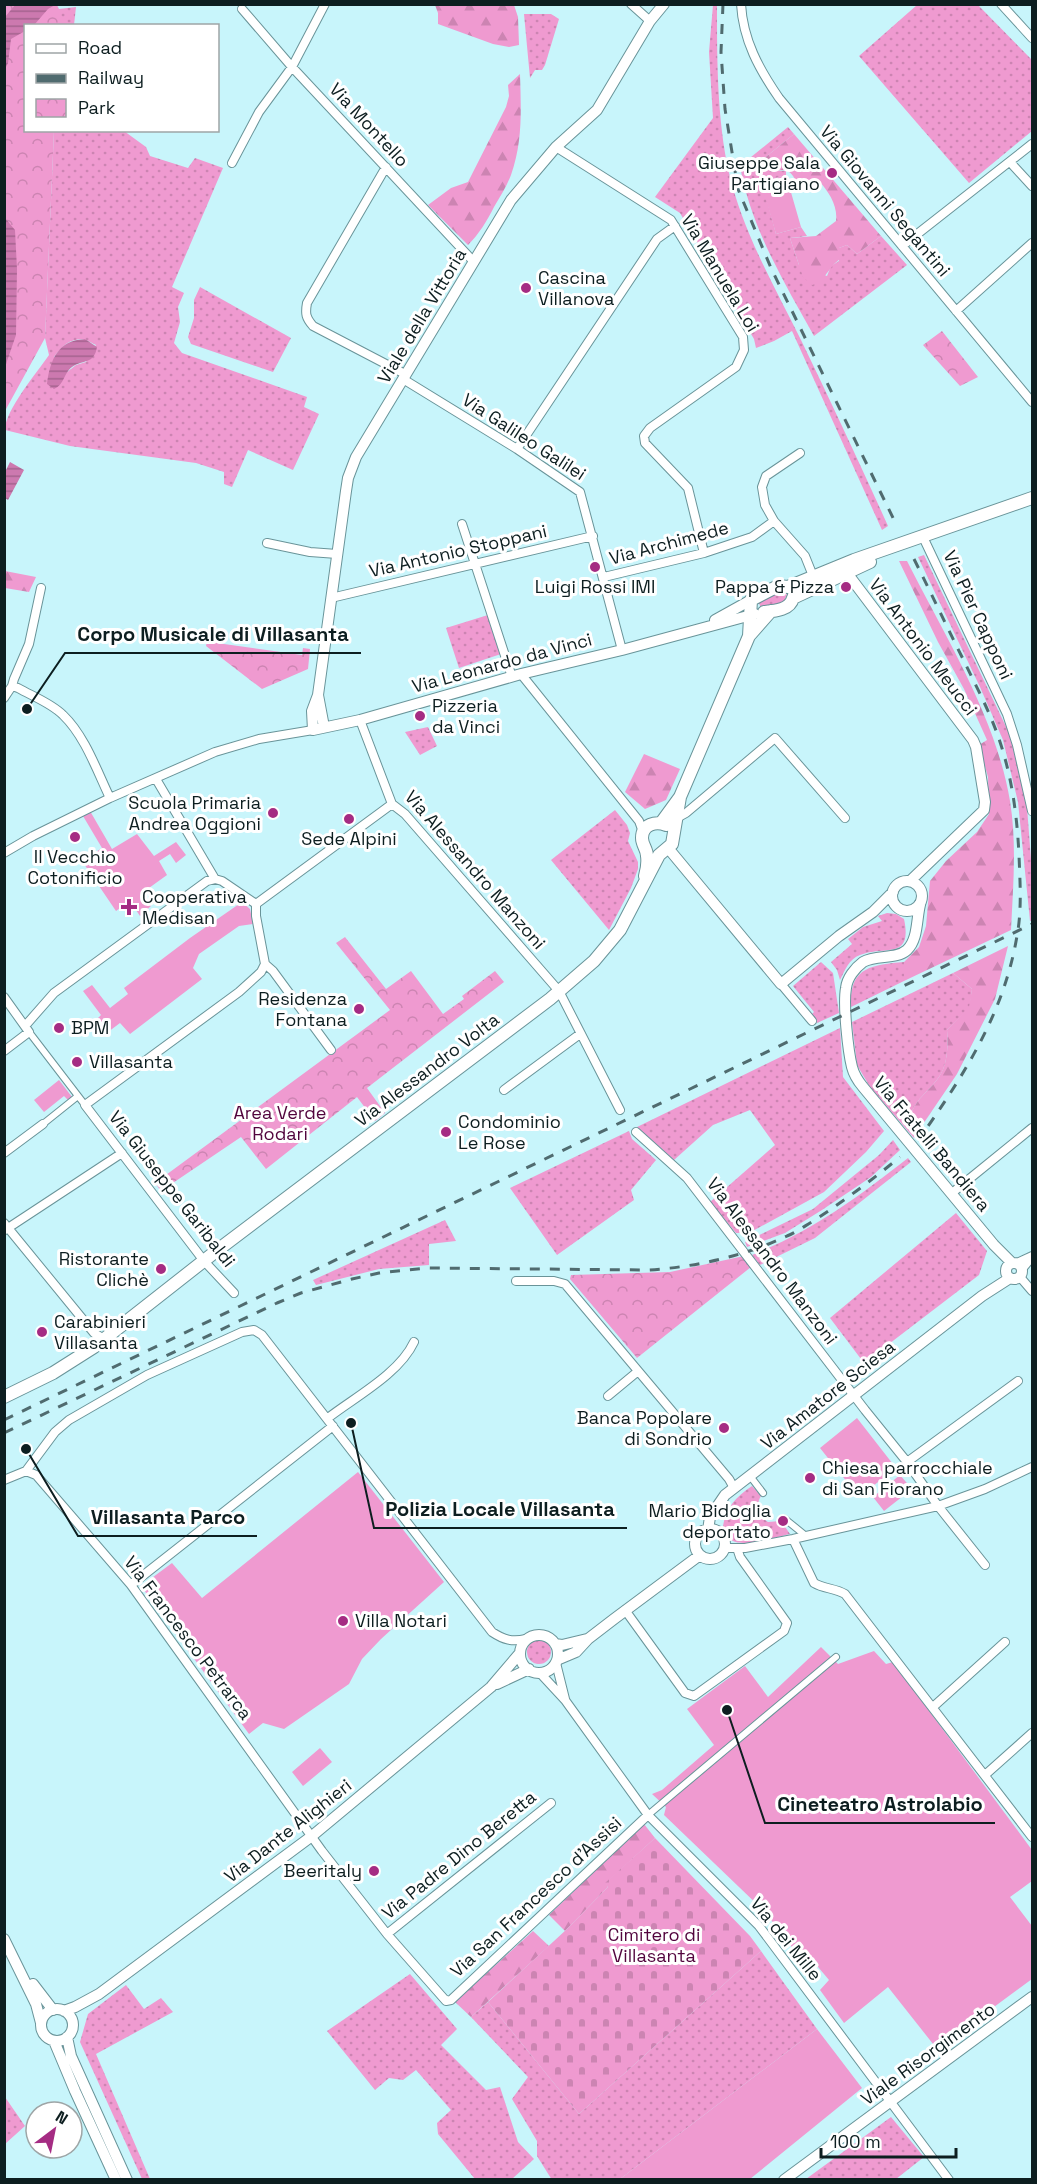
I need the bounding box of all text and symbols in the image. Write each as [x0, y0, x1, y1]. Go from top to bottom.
legend [24, 24, 219, 132]
text: Road [78, 36, 122, 59]
text: Railway [78, 66, 144, 89]
street label: Via Montello [325, 78, 414, 171]
text: Park [78, 96, 116, 119]
street label: Via Giovanni Segantini [815, 120, 956, 281]
place label: Giuseppe Sala Partigiano [698, 151, 820, 195]
marker: Giuseppe Sala Partigiano [825, 166, 839, 180]
street label: Via Manuela Loi [676, 210, 765, 336]
street label: Viale della Vittoria [372, 244, 471, 388]
place label: Cascina Villanova [538, 266, 614, 310]
marker: Cascina Villanova [519, 281, 533, 295]
street label: Via Galileo Galilei [458, 388, 590, 485]
street label: Via Archimede [607, 516, 731, 570]
street label: Via Antonio Stoppani [367, 519, 549, 582]
street label: Via Pier Capponi [939, 547, 1018, 683]
marker: Luigi Rossi IMI [588, 560, 602, 574]
street label: Via Antonio Meucci [864, 574, 982, 720]
place label: Luigi Rossi IMI [535, 575, 655, 598]
place label: Pappa & Pizza [715, 575, 834, 598]
marker: Pappa & Pizza [839, 580, 853, 594]
callout: Corpo Musicale di Villasanta [65, 615, 361, 653]
text: Corpo Musicale di Villasanta [77, 621, 349, 647]
street label: Via Leonardo da Vinci [409, 627, 594, 698]
place label: Pizzeria da Vinci [432, 694, 500, 738]
marker: Pizzeria da Vinci [413, 709, 427, 723]
street label: Via Alessandro Manzoni [400, 785, 551, 954]
place label: Scuola Primaria Andrea Oggioni [128, 791, 261, 835]
marker: Scuola Primaria Andrea Oggioni [266, 806, 280, 820]
marker: Sede Alpini [342, 812, 356, 826]
place label: Sede Alpini [301, 827, 397, 850]
marker: Il Vecchio Cotonificio [68, 830, 82, 844]
place label: Il Vecchio Cotonificio [27, 845, 123, 889]
place label: Cooperativa Medisan [142, 885, 247, 929]
marker: Cooperativa Medisan [120, 898, 138, 916]
place label: Residenza Fontana [258, 987, 347, 1031]
marker: Residenza Fontana [352, 1002, 366, 1016]
street label: Via Alessandro Volta [350, 1008, 504, 1131]
place label: BPM [71, 1016, 109, 1039]
marker: BPM [52, 1021, 66, 1035]
place label: Villasanta [89, 1050, 173, 1073]
marker: Villasanta [70, 1055, 84, 1069]
street label: Via Fratelli Bandiera [869, 1071, 996, 1216]
park label: Area Verde Rodari [233, 1101, 327, 1145]
street label: Via Giuseppe Garibaldi [104, 1106, 241, 1272]
place label: Condominio Le Rose [458, 1110, 561, 1154]
marker: Condominio Le Rose [439, 1125, 453, 1139]
street label: Via Alessandro Manzoni [702, 1173, 843, 1349]
place label: Ristorante Clichè [59, 1247, 149, 1291]
marker: Ristorante Clichè [154, 1262, 168, 1276]
place label: Carabinieri Villasanta [54, 1310, 146, 1354]
marker: Carabinieri Villasanta [35, 1325, 49, 1339]
street label: Via Amatore Sciesa [756, 1335, 900, 1454]
place label: Banca Popolare di Sondrio [577, 1406, 712, 1450]
marker: Banca Popolare di Sondrio [717, 1421, 731, 1435]
place label: Chiesa parrocchiale di San Fiorano [822, 1456, 993, 1500]
marker: Chiesa parrocchiale di San Fiorano [803, 1471, 817, 1485]
callout: Polizia Locale Villasanta [374, 1490, 627, 1528]
text: Polizia Locale Villasanta [385, 1496, 615, 1522]
callout: Villasanta Parco [78, 1498, 257, 1536]
place label: Mario Bidoglia deportato [648, 1499, 771, 1543]
text: Villasanta Parco [91, 1504, 245, 1530]
marker: Mario Bidoglia deportato [776, 1514, 790, 1528]
street label: Via Francesco Petrarca [119, 1551, 257, 1724]
place label: Villa Notari [355, 1609, 447, 1632]
marker: Villa Notari [336, 1614, 350, 1628]
street label: Via Dante Alighieri [219, 1774, 356, 1888]
street label: Via Padre Dino Beretta [377, 1785, 540, 1924]
callout: Cineteatro Astrolabio [765, 1785, 995, 1823]
text: Cineteatro Astrolabio [777, 1791, 983, 1817]
street label: Via San Francesco d'Assisi [445, 1811, 626, 1982]
place label: Beeritaly [284, 1859, 362, 1882]
marker: Beeritaly [367, 1864, 381, 1878]
street label: Via dei Mille [746, 1892, 827, 1985]
park label: Cimitero di Villasanta [608, 1923, 700, 1967]
street label: Viale Risorgimento [856, 1997, 999, 2110]
north arrow [24, 2100, 84, 2160]
text: N [52, 2106, 72, 2129]
scale bar [821, 2121, 956, 2159]
text: 100 m [830, 2130, 881, 2153]

